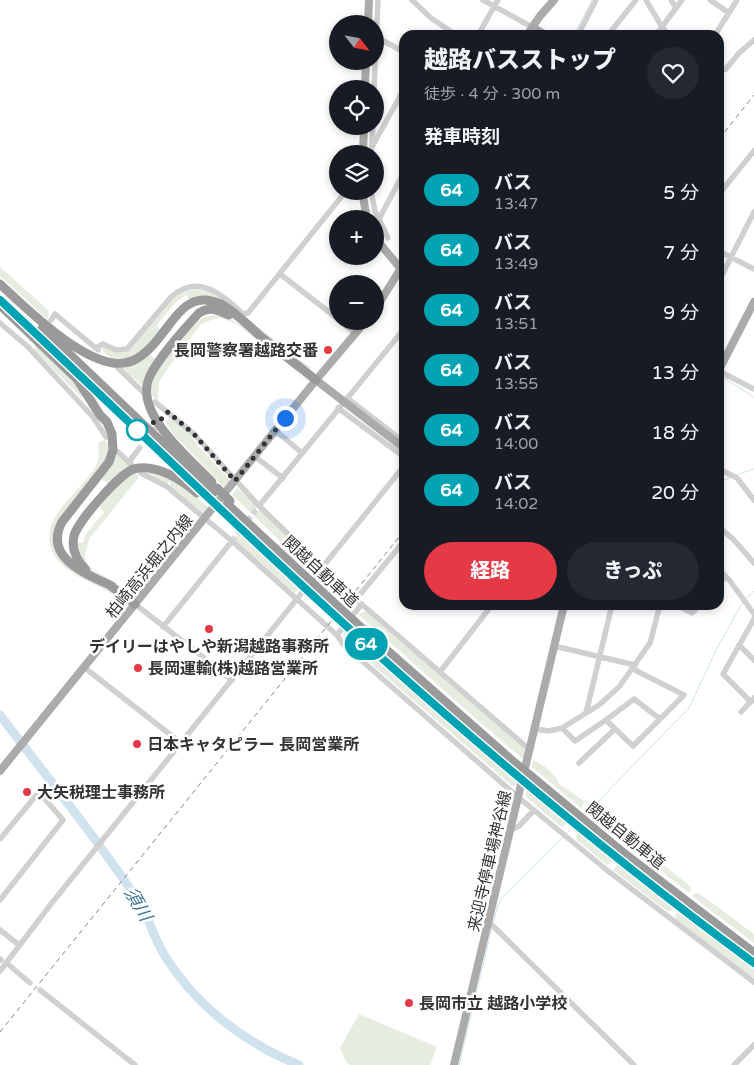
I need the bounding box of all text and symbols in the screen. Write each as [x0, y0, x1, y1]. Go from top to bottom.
north arrow [329, 15, 384, 70]
map controls [329, 15, 384, 330]
text: 越路バスストップ [424, 46, 616, 75]
button: heart [647, 47, 699, 99]
button: locate [329, 80, 384, 135]
text: 徒歩 · 4 分 · 300 m [424, 84, 560, 104]
text: 発車時刻 [424, 126, 500, 148]
button: layers [329, 145, 384, 200]
text: バス [494, 172, 532, 194]
text: 64 [440, 179, 463, 201]
text: 5 分 [663, 182, 699, 204]
text: 13:47 [494, 194, 538, 214]
button: + [329, 210, 384, 265]
text: バス [494, 232, 532, 254]
text: 64 [440, 239, 463, 261]
text: 7 分 [663, 242, 699, 264]
text: 13:49 [494, 254, 538, 274]
button: − [329, 275, 384, 330]
text: バス [494, 292, 532, 314]
text: 64 [440, 299, 463, 321]
text: 9 分 [663, 302, 699, 324]
text: 13:51 [494, 314, 538, 334]
place label: 長岡警察署越路交番 [174, 341, 318, 361]
marker: 長岡警察署越路交番 [322, 344, 334, 356]
text: バス [494, 352, 532, 374]
text: 64 [440, 359, 463, 381]
text: 13 分 [651, 362, 699, 384]
text: 13:55 [494, 374, 538, 394]
your location [273, 406, 298, 431]
text: バス [494, 412, 532, 434]
unlabelled marker [126, 419, 148, 441]
text: 64 [440, 419, 463, 441]
text: 18 分 [651, 422, 699, 444]
text: 14:00 [494, 434, 538, 454]
text: バス [494, 472, 532, 494]
text: 64 [440, 479, 463, 501]
text: 20 分 [651, 482, 699, 504]
text: 14:02 [494, 494, 538, 514]
street label: 柏崎高浜堀之内線 [102, 511, 198, 623]
street label: 関越自動車道 [278, 532, 362, 612]
button: 経路 [424, 542, 557, 600]
button: きっぷ [567, 542, 699, 600]
marker: デイリーはやしや新潟越路事務所 [203, 623, 215, 635]
line badge: 64 [344, 628, 388, 660]
text: 64 [355, 633, 377, 655]
place label: デイリーはやしや新潟越路事務所 [89, 637, 329, 657]
place label: 長岡運輸(株)越路営業所 [148, 659, 318, 679]
marker: 長岡運輸(株)越路営業所 [132, 662, 144, 674]
place label: 日本キャタピラー 長岡営業所 [147, 735, 359, 755]
marker: 日本キャタピラー 長岡営業所 [131, 738, 143, 750]
place label: 大矢税理士事務所 [37, 783, 165, 803]
marker: 大矢税理士事務所 [21, 786, 33, 798]
street label: 来迎寺停車場神谷線 [464, 789, 516, 934]
street label: 関越自動車道 [582, 798, 669, 874]
water label: 須川 [119, 883, 158, 927]
place label: 長岡市立 越路小学校 [419, 994, 567, 1014]
marker: 長岡市立 越路小学校 [403, 997, 415, 1009]

